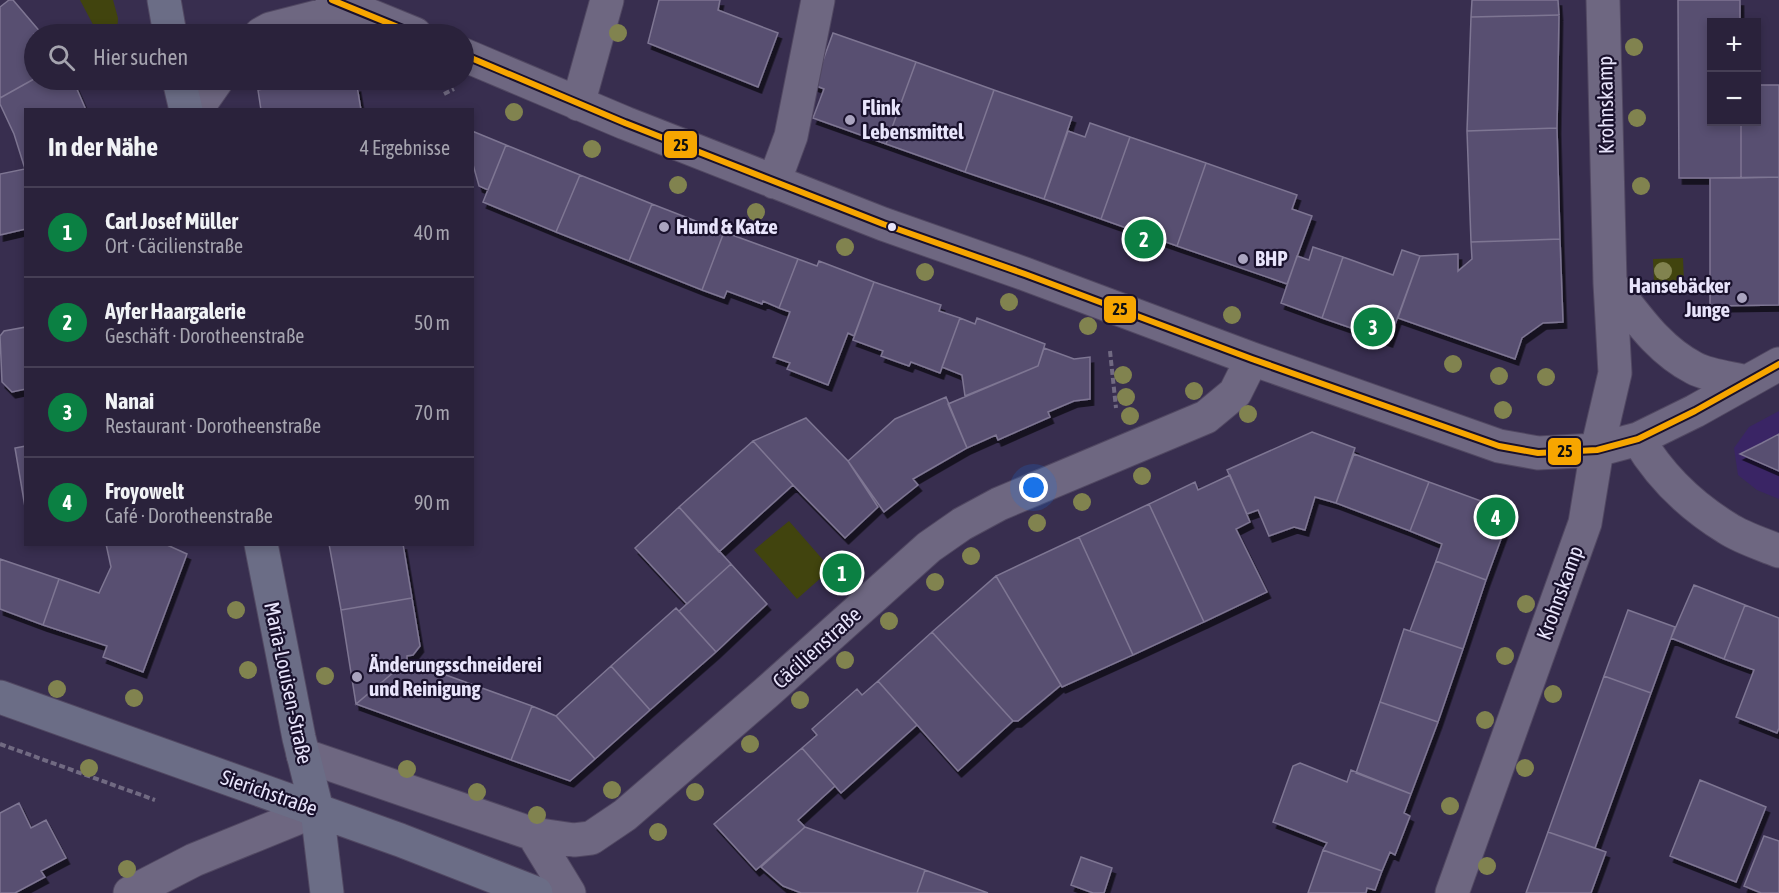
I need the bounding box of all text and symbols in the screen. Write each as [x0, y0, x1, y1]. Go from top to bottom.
map controls [1707, 18, 1761, 126]
button: + [1707, 18, 1761, 72]
search box [24, 24, 474, 90]
icon: search [45, 41, 78, 74]
text: Hier suchen [93, 44, 188, 70]
street label: Krohnskamp [1592, 56, 1618, 154]
button: − [1707, 72, 1761, 126]
place label: Flink Lebensmittel [862, 95, 964, 143]
marker: Flink Lebensmittel [843, 113, 857, 127]
line badge: 25 [663, 130, 698, 159]
text: In der Nähe [48, 132, 158, 162]
text: 4 Ergebnisse [360, 136, 450, 159]
text: 25 [673, 136, 689, 154]
text: Carl Josef Müller [105, 208, 238, 234]
place label: Hund & Katze [676, 214, 778, 238]
pin: 2 [1124, 216, 1164, 262]
marker: Hund & Katze [657, 220, 671, 234]
text: 1 [63, 221, 72, 244]
text: 40 m [414, 221, 450, 244]
unlabelled marker [886, 221, 898, 233]
text: Ort · Cäcilienstraße [105, 234, 243, 257]
place label: BHP [1255, 246, 1288, 270]
marker: BHP [1236, 252, 1250, 266]
place label: Hansebäcker Junge [1629, 273, 1731, 321]
marker: Hansebäcker Junge [1735, 291, 1749, 305]
line badge: 25 [1103, 295, 1137, 324]
text: Ayfer Haargalerie [105, 298, 246, 324]
text: 25 [1112, 300, 1128, 318]
pin: 3 [1354, 304, 1392, 350]
text: 2 [63, 311, 72, 334]
text: 50 m [414, 311, 450, 334]
text: Geschäft · Dorotheenstraße [105, 324, 304, 347]
text: Nanai [105, 388, 154, 414]
text: 3 [63, 401, 72, 424]
text: 70 m [414, 401, 450, 424]
text: Restaurant · Dorotheenstraße [105, 414, 321, 437]
line badge: 25 [1547, 437, 1582, 466]
text: 25 [1557, 442, 1573, 460]
your location [1019, 473, 1048, 502]
text: Froyowelt [105, 478, 184, 504]
text: 4 [63, 491, 72, 514]
text: 90 m [414, 491, 450, 514]
pin: 4 [1476, 494, 1516, 540]
text: Café · Dorotheenstraße [105, 504, 273, 527]
street label: Krohnskamp [1531, 542, 1587, 643]
pin: 1 [822, 550, 862, 596]
street label: Maria-Louisen-Straße [260, 600, 318, 766]
street label: Cäcilienstraße [767, 601, 865, 693]
place label: Änderungsschneiderei und Reinigung [368, 652, 542, 700]
marker: Änderungsschneiderei und Reinigung [350, 670, 364, 684]
street label: Sierichstraße [218, 764, 321, 820]

